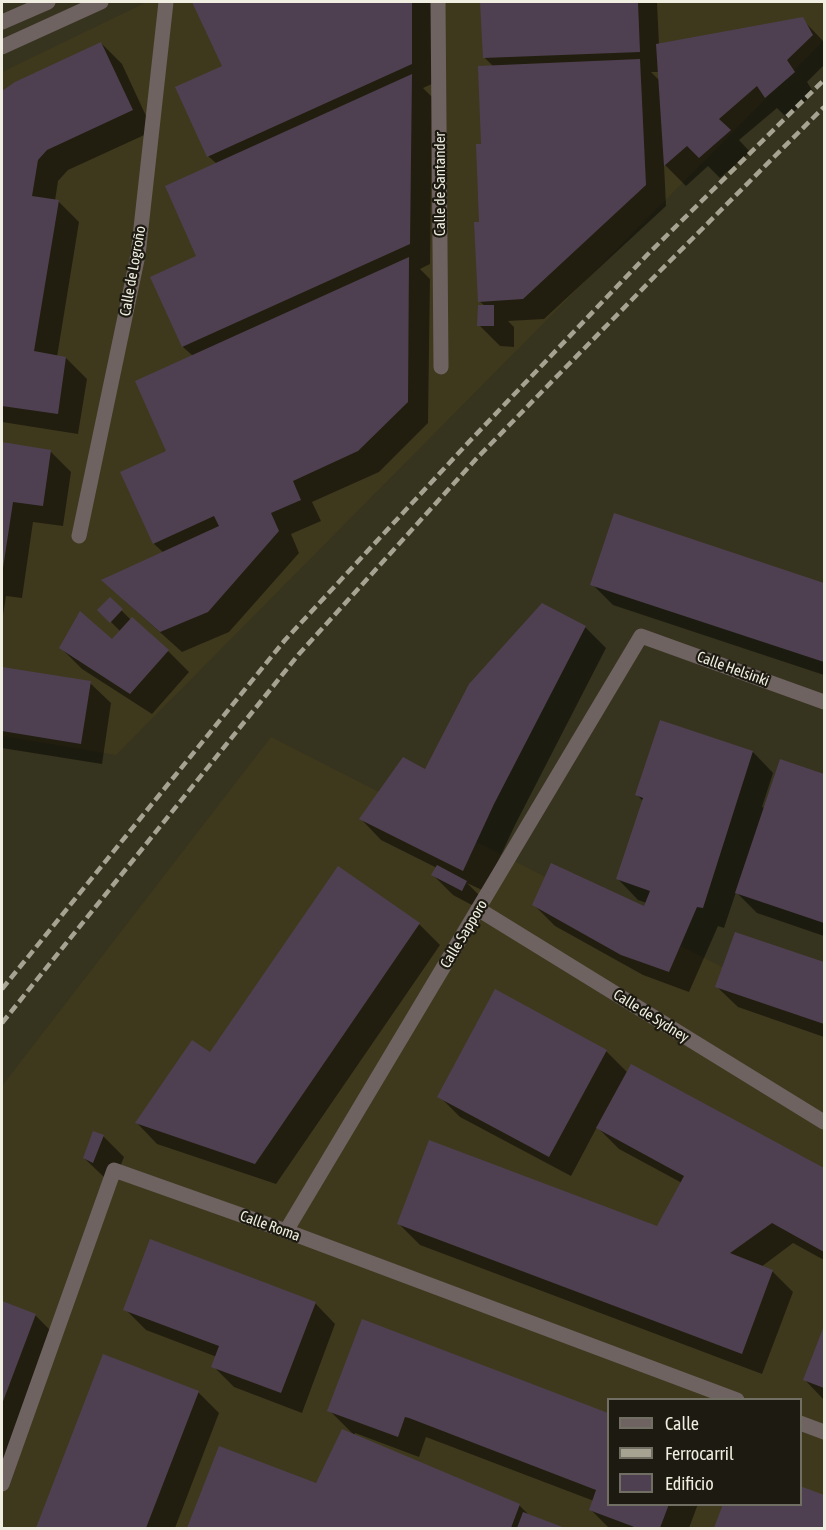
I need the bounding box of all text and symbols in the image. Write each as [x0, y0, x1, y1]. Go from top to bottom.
street label: Calle de Santander [431, 132, 449, 236]
street label: Calle de Logroño [116, 224, 150, 318]
street label: Calle Helsinki [694, 648, 772, 690]
street label: Calle Sapporo [437, 897, 491, 971]
street label: Calle de Sydney [610, 986, 692, 1046]
street label: Calle Roma [237, 1207, 303, 1245]
legend [607, 1398, 802, 1506]
text: Calle [665, 1413, 699, 1434]
text: Ferrocarril [665, 1443, 734, 1464]
text: Edificio [665, 1473, 714, 1494]

